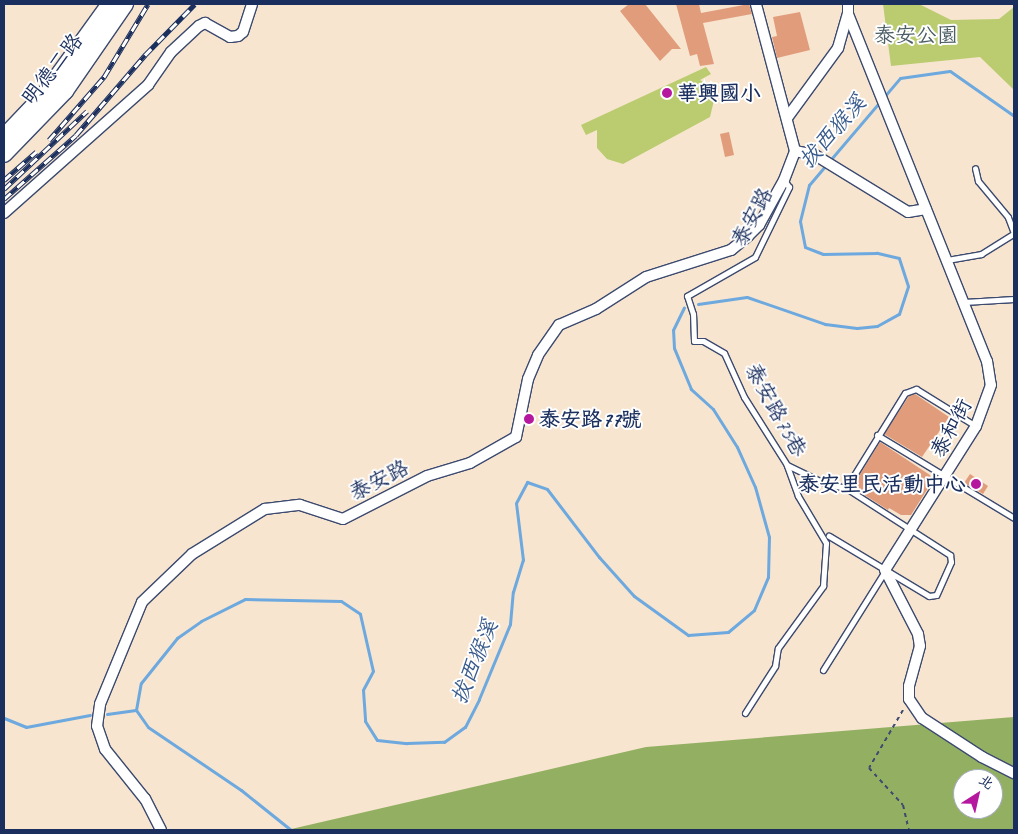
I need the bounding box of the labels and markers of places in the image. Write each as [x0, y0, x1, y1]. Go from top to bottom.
place label: 華興國小 [677, 80, 761, 106]
marker: 華興國小 [661, 87, 673, 99]
place label: 泰安路77號 [539, 406, 642, 432]
marker: 泰安路77號 [523, 413, 535, 425]
place label: 泰安里民活動中心 [798, 471, 966, 497]
marker: 泰安里民活動中心 [970, 478, 982, 490]

